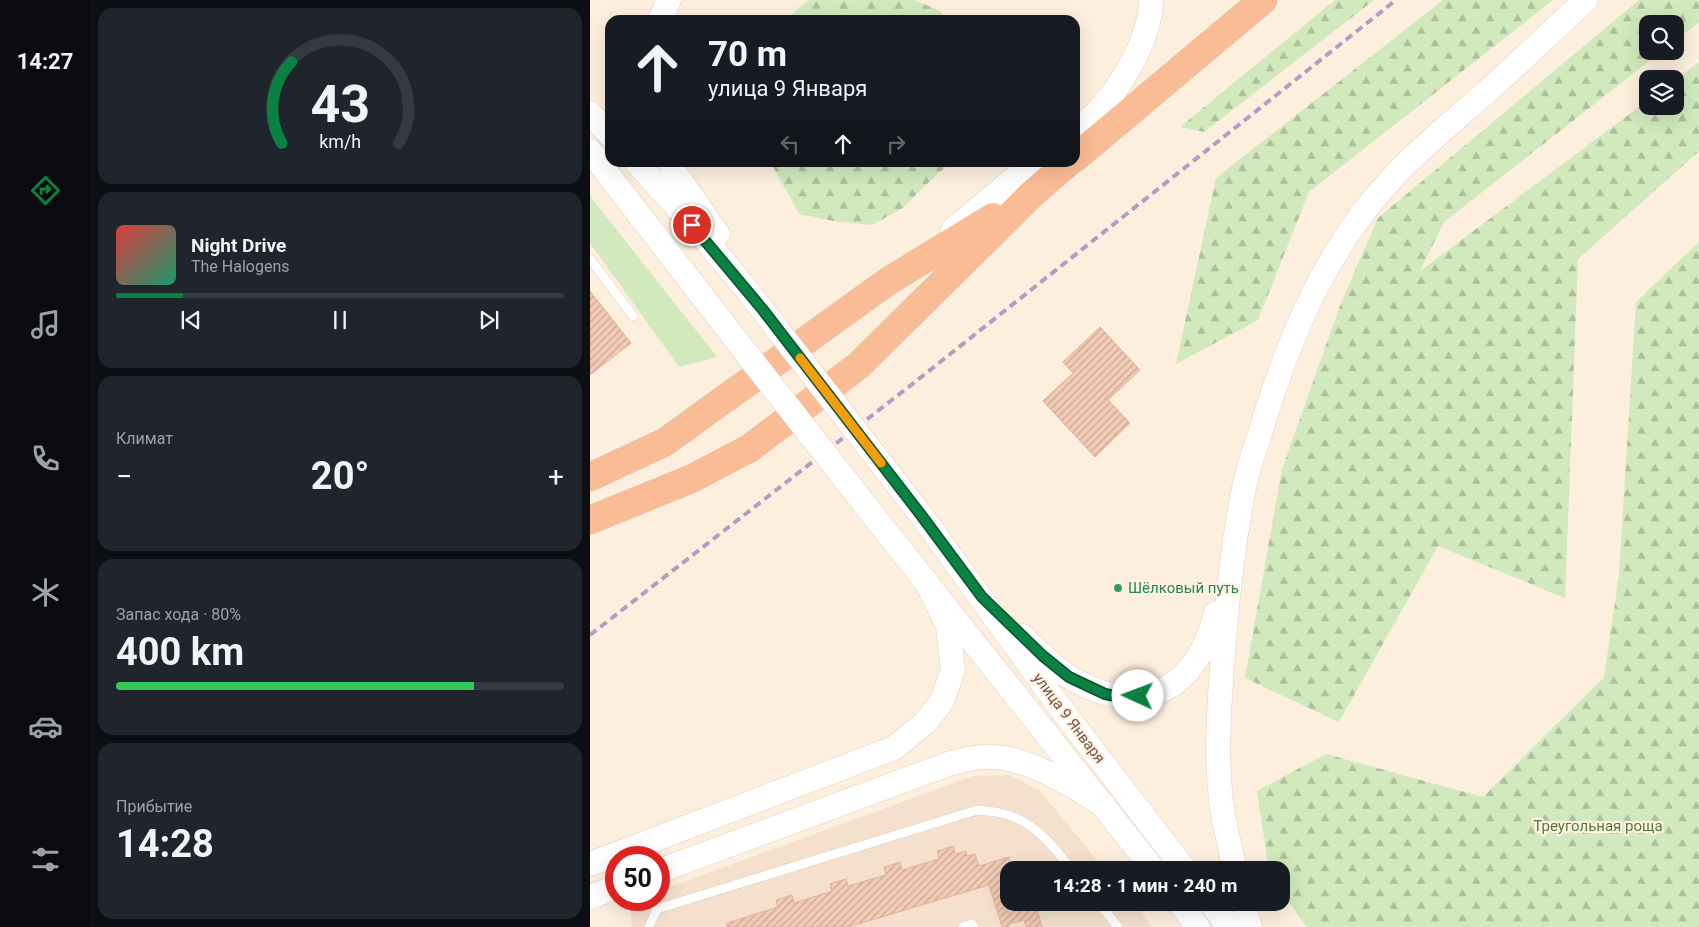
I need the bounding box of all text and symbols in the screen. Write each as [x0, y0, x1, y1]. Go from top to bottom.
map controls [1639, 15, 1684, 115]
button: search [1639, 15, 1684, 60]
text: 70 m [708, 34, 787, 75]
icon: ahead [625, 35, 690, 100]
text: 14:27 [17, 49, 73, 74]
button: layers [1639, 70, 1684, 115]
text: 43 [310, 74, 370, 135]
text: улица 9 Января [708, 76, 867, 101]
icon: left [776, 130, 804, 158]
icon: ahead [829, 130, 857, 158]
icon: right [882, 130, 910, 158]
text: km/h [319, 131, 361, 152]
icon: directions [28, 173, 63, 208]
pin [671, 204, 713, 246]
icon: arrive [678, 211, 706, 239]
text: Night Drive [191, 234, 286, 257]
text: The Halogens [191, 257, 290, 276]
icon: previous [177, 306, 205, 334]
icon: pause [326, 306, 354, 334]
icon: next [475, 306, 503, 334]
icon: music [28, 307, 63, 342]
text: Климат [116, 429, 173, 448]
icon: phone [28, 441, 63, 476]
text: 20° [311, 454, 369, 498]
text: − [116, 460, 132, 493]
text: + [548, 460, 564, 493]
icon: climate [28, 575, 63, 610]
place label: Шёлковый путь [1128, 579, 1239, 597]
marker: Шёлковый путь [1112, 582, 1124, 594]
text: Запас хода · 80% [116, 605, 241, 624]
text: 400 km [116, 630, 244, 674]
street label: улица 9 Января [1029, 669, 1109, 767]
position arrow [1111, 669, 1163, 721]
icon: car [28, 709, 63, 744]
text: Прибытие [116, 797, 192, 816]
park label: Треугольная роща [1533, 817, 1663, 835]
text: 14:28 [116, 822, 214, 866]
icon: filters [28, 842, 63, 877]
speed limit sign: 50 [605, 846, 670, 911]
text: 14:28 · 1 мин · 240 m [1053, 874, 1237, 897]

